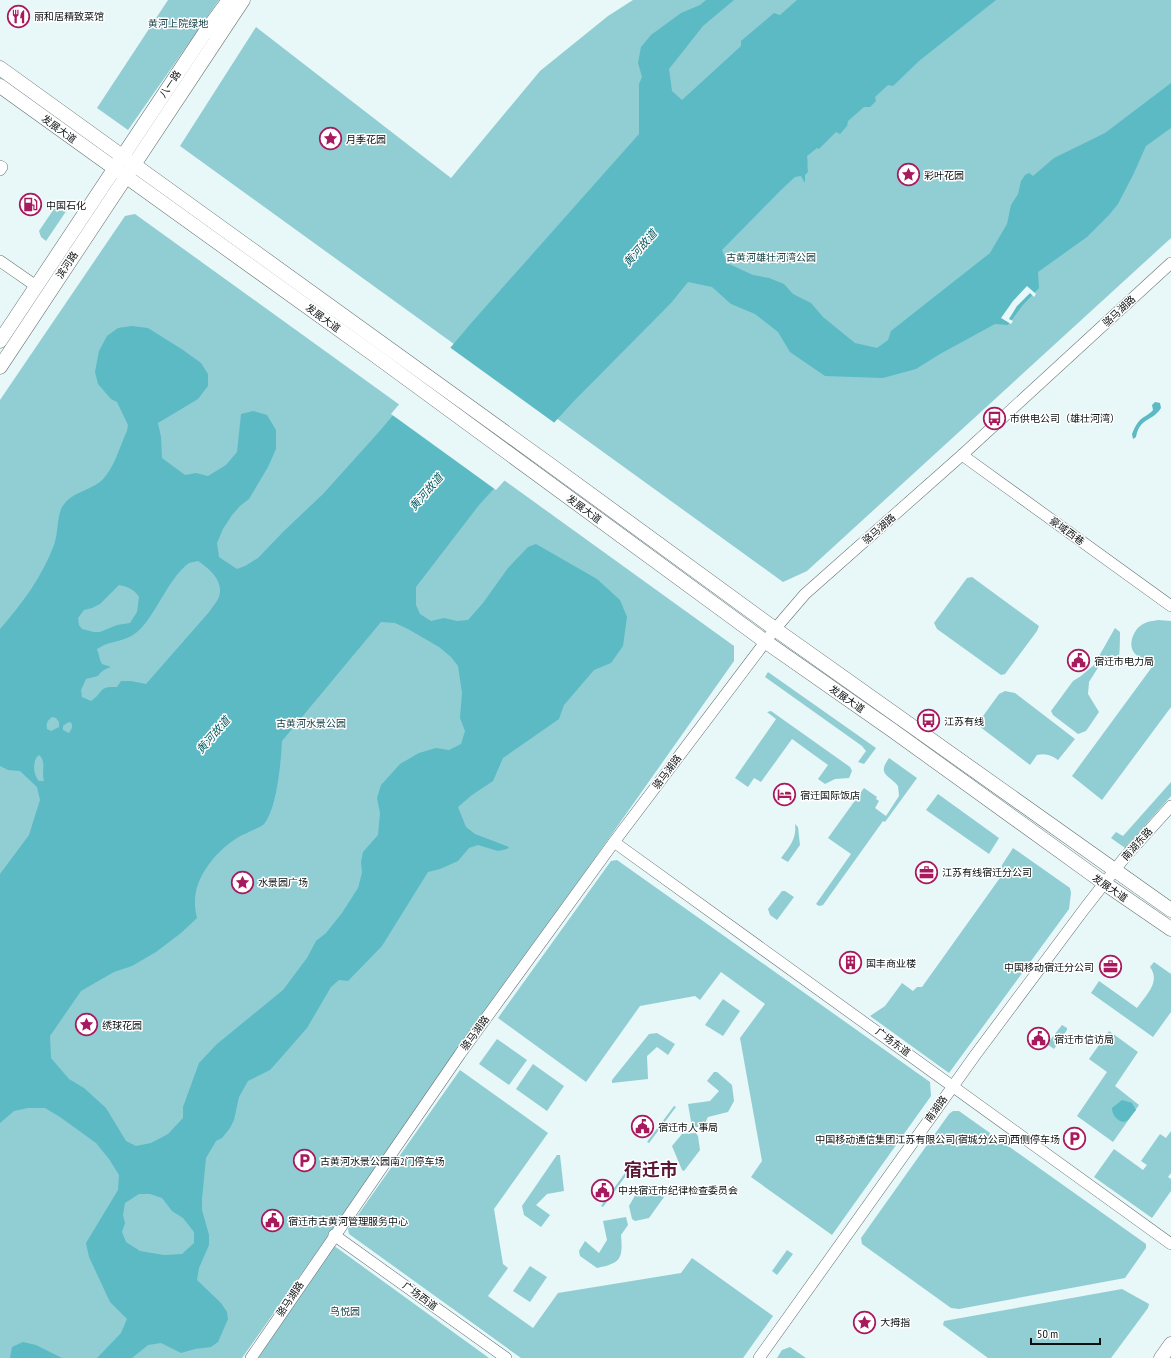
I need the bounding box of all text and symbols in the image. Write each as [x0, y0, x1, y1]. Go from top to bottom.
restaurant icon: 丽和居精致菜馆 [6, 3, 32, 29]
place label: 丽和居精致菜馆 [34, 10, 104, 23]
park label: 黄河上院绿地 [148, 17, 209, 30]
street label: 八一路 [156, 68, 184, 100]
street label: 发展大道 [39, 112, 79, 146]
place icon: 月季花园 [317, 126, 343, 152]
place label: 月季花园 [346, 133, 386, 146]
place icon: 彩叶花园 [896, 162, 922, 188]
place label: 彩叶花园 [924, 169, 964, 182]
fuel station icon: 中国石化 [17, 192, 43, 218]
place label: 中国石化 [46, 199, 86, 212]
water label: 黄河故道 [620, 225, 661, 269]
street label: 滨河路 [53, 249, 81, 281]
park label: 古黄河雄壮河湾公园 [726, 251, 816, 264]
street label: 骆马湖路 [1100, 293, 1138, 329]
street label: 发展大道 [303, 301, 343, 335]
bus stop icon: 市供电公司（雄壮河湾） [982, 405, 1008, 431]
place label: 市供电公司（雄壮河湾） [1010, 412, 1120, 425]
water label: 黄河故道 [406, 469, 447, 513]
street label: 发展大道 [564, 492, 604, 526]
street label: 骆马湖路 [860, 511, 898, 547]
street label: 豪域西巷 [1047, 514, 1087, 548]
public building icon: 宿迁市电力局 [1066, 648, 1092, 674]
place label: 宿迁市电力局 [1094, 655, 1154, 668]
street label: 发展大道 [827, 682, 867, 716]
bus stop icon: 江苏有线 [916, 708, 942, 734]
water label: 黄河故道 [193, 712, 234, 756]
place label: 江苏有线 [944, 715, 984, 728]
park label: 古黄河水景公园 [276, 717, 346, 730]
street label: 骆马湖路 [650, 752, 684, 792]
hotel icon: 宿迁国际饭店 [772, 782, 798, 808]
place label: 宿迁国际饭店 [800, 789, 860, 802]
street label: 南湖东路 [1119, 825, 1155, 863]
office icon: 江苏有线宿迁分公司 [914, 859, 940, 885]
place label: 江苏有线宿迁分公司 [942, 866, 1032, 879]
place icon: 水景园广场 [230, 869, 256, 895]
street label: 发展大道 [1090, 871, 1130, 905]
place label: 水景园广场 [258, 876, 308, 889]
building icon: 国丰商业楼 [838, 950, 864, 976]
office icon: 中国移动宿迁分公司 [1097, 954, 1123, 980]
place label: 国丰商业楼 [866, 957, 916, 970]
place label: 中国移动宿迁分公司 [1004, 961, 1094, 974]
place icon: 绣球花园 [73, 1012, 99, 1038]
street label: 骆马湖路 [458, 1013, 492, 1053]
place label: 绣球花园 [102, 1019, 142, 1032]
street label: 广场东道 [873, 1025, 913, 1059]
public building icon: 宿迁市信访局 [1026, 1026, 1052, 1052]
place label: 宿迁市信访局 [1054, 1033, 1114, 1046]
street label: 南湖路 [922, 1093, 950, 1125]
public building icon: 宿迁市人事局 [629, 1114, 655, 1140]
place label: 宿迁市人事局 [658, 1121, 718, 1134]
parking icon: 中国移动通信集团江苏有限公司(宿城分公司)西侧停车场 [1062, 1126, 1088, 1152]
place label: 中国移动通信集团江苏有限公司(宿城分公司)西侧停车场 [815, 1133, 1060, 1146]
parking icon: 古黄河水景公园南2门停车场 [291, 1148, 317, 1174]
place label: 古黄河水景公园南2门停车场 [320, 1155, 445, 1168]
district label: 宿迁市 [624, 1158, 678, 1181]
public building icon: 中共宿迁市纪律检查委员会 [590, 1177, 616, 1203]
place label: 中共宿迁市纪律检查委员会 [618, 1184, 738, 1197]
public building icon: 宿迁市古黄河管理服务中心 [259, 1208, 285, 1234]
place label: 宿迁市古黄河管理服务中心 [288, 1215, 408, 1228]
street label: 骆马湖路 [273, 1279, 307, 1319]
street label: 广场西道 [400, 1279, 440, 1313]
park label: 鸟悦园 [330, 1305, 360, 1318]
place icon: 大拇指 [852, 1309, 878, 1335]
place label: 大拇指 [880, 1316, 910, 1329]
scale bar [1031, 1320, 1100, 1346]
text: 50 m [1037, 1326, 1058, 1341]

